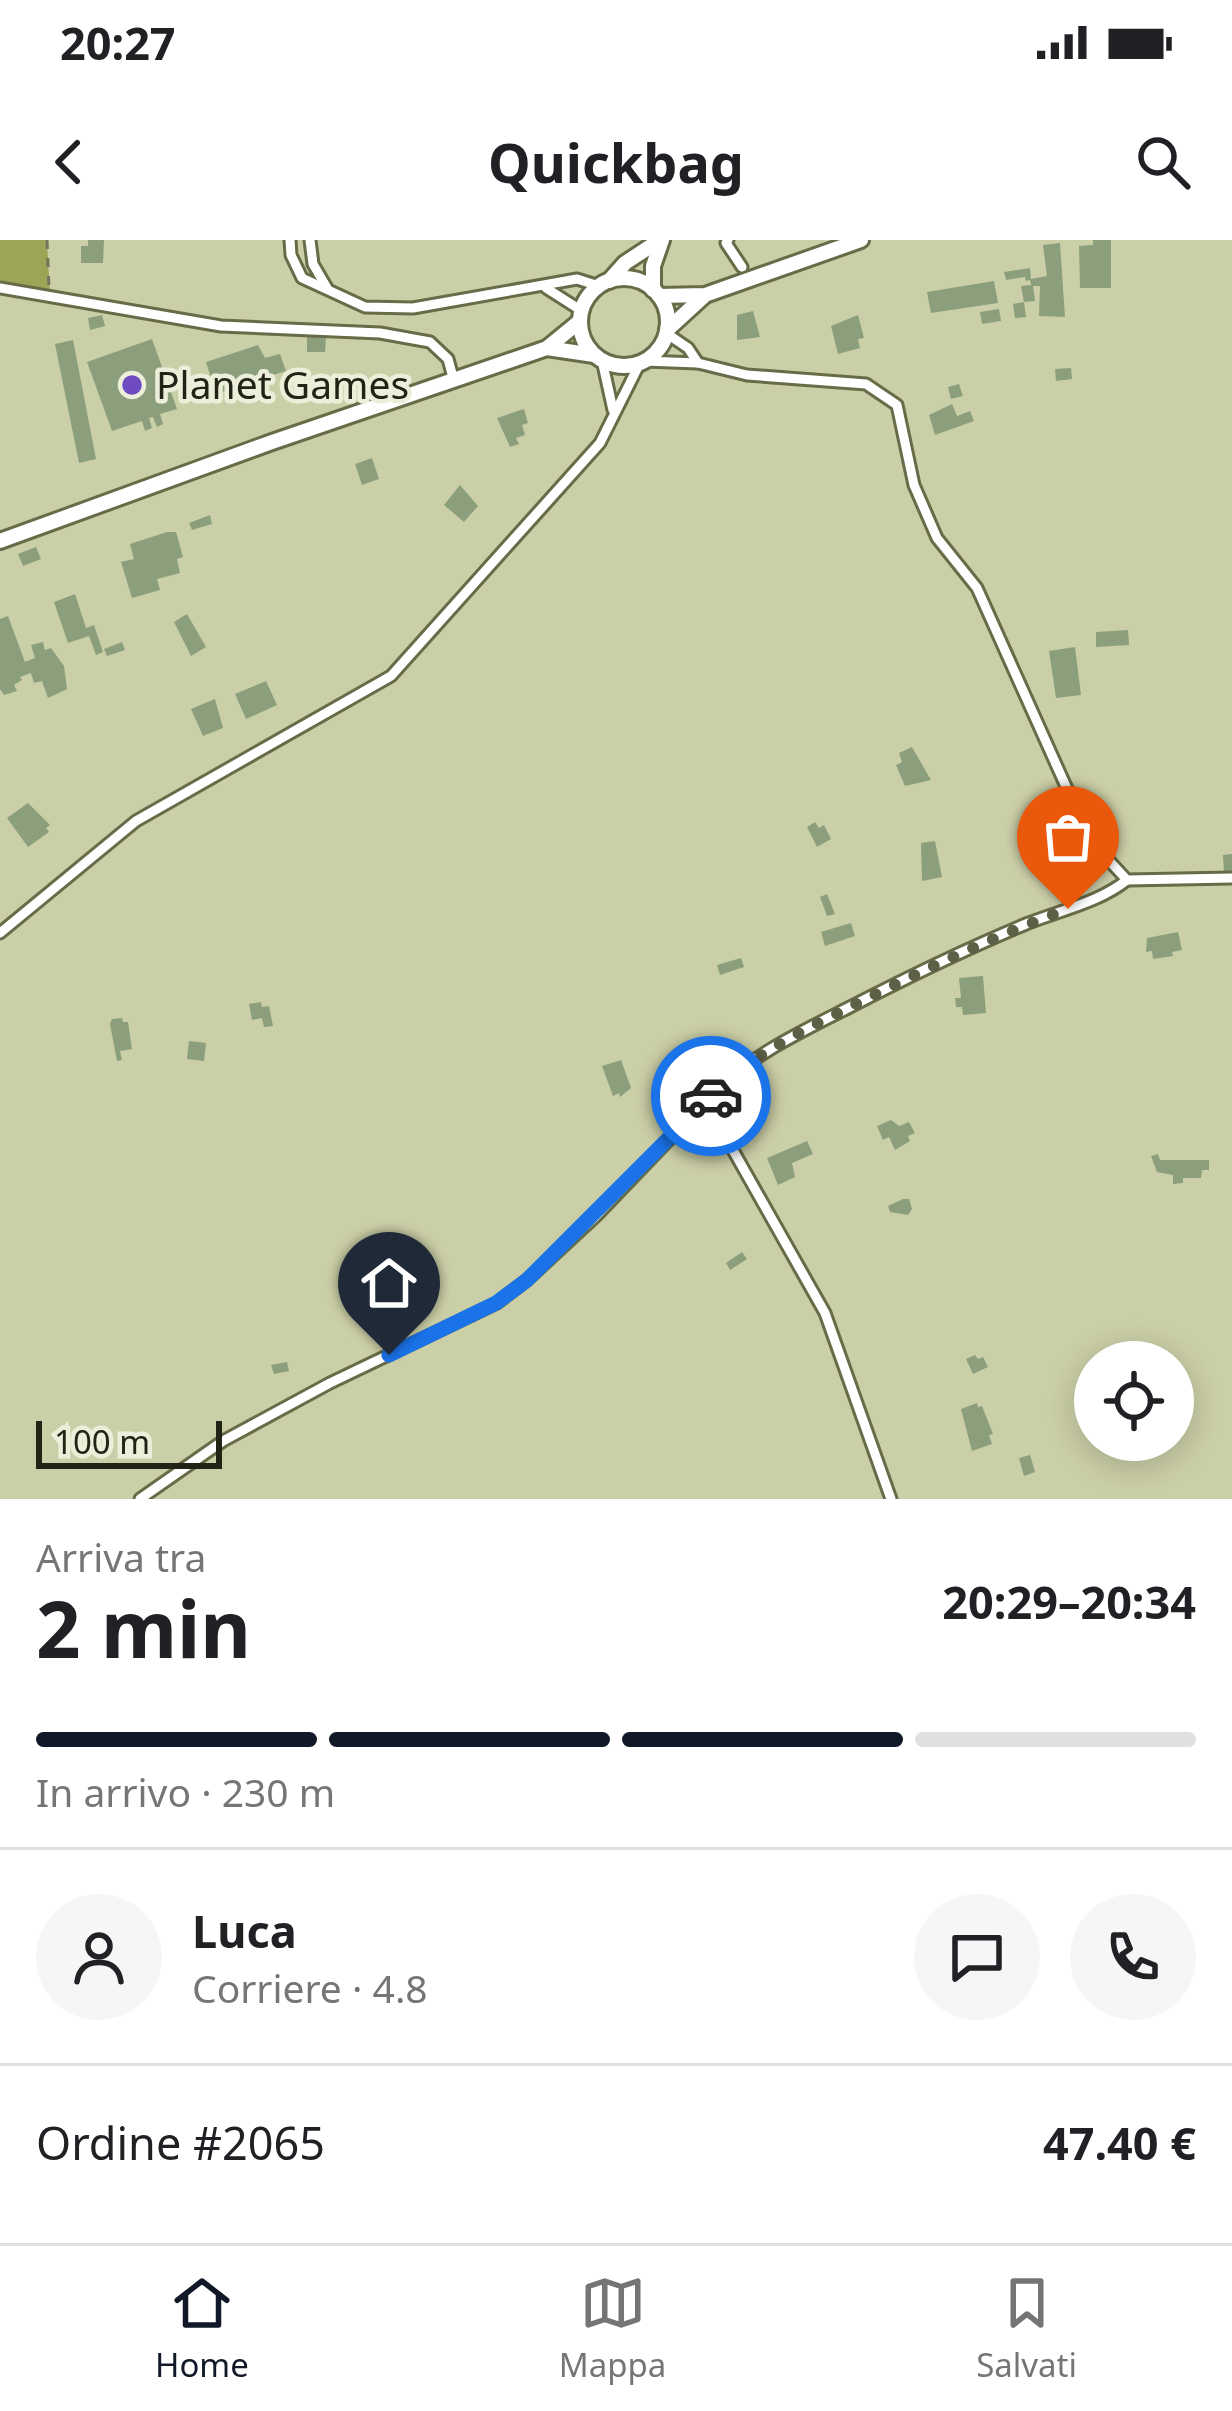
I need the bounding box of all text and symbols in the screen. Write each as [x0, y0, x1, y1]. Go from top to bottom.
text: 20:27 [60, 12, 176, 73]
text: Quickbag [488, 125, 744, 199]
icon: back [36, 129, 102, 195]
icon: search [1130, 129, 1196, 195]
place label: Planet Games [156, 357, 409, 410]
marker: Planet Games [119, 372, 145, 398]
pin [1017, 786, 1119, 909]
icon: bag [1035, 804, 1101, 870]
courier [651, 1036, 771, 1156]
icon: car [678, 1063, 744, 1129]
pin [338, 1232, 440, 1355]
icon: home [356, 1250, 422, 1316]
map controls [1074, 1341, 1194, 1461]
button: locate [1074, 1341, 1194, 1461]
scale bar [36, 1415, 222, 1468]
text: 100 m [54, 1419, 150, 1464]
text: Arriva tra [36, 1530, 206, 1583]
text: 20:29–20:34 [942, 1571, 1196, 1632]
text: 2 min [36, 1575, 251, 1681]
text: In arrivo · 230 m [36, 1765, 335, 1818]
button: person [36, 1894, 162, 2020]
button: chat [914, 1894, 1040, 2020]
button: phone [1070, 1894, 1196, 2020]
text: Luca [192, 1900, 297, 1961]
text: Corriere · 4.8 [192, 1961, 428, 2014]
text: Ordine #2065 [36, 2112, 325, 2173]
text: 47.40 € [1043, 2112, 1196, 2173]
tab: Home [155, 2270, 249, 2387]
tab: Mappa [559, 2270, 666, 2387]
tab: Salvati [976, 2270, 1077, 2387]

